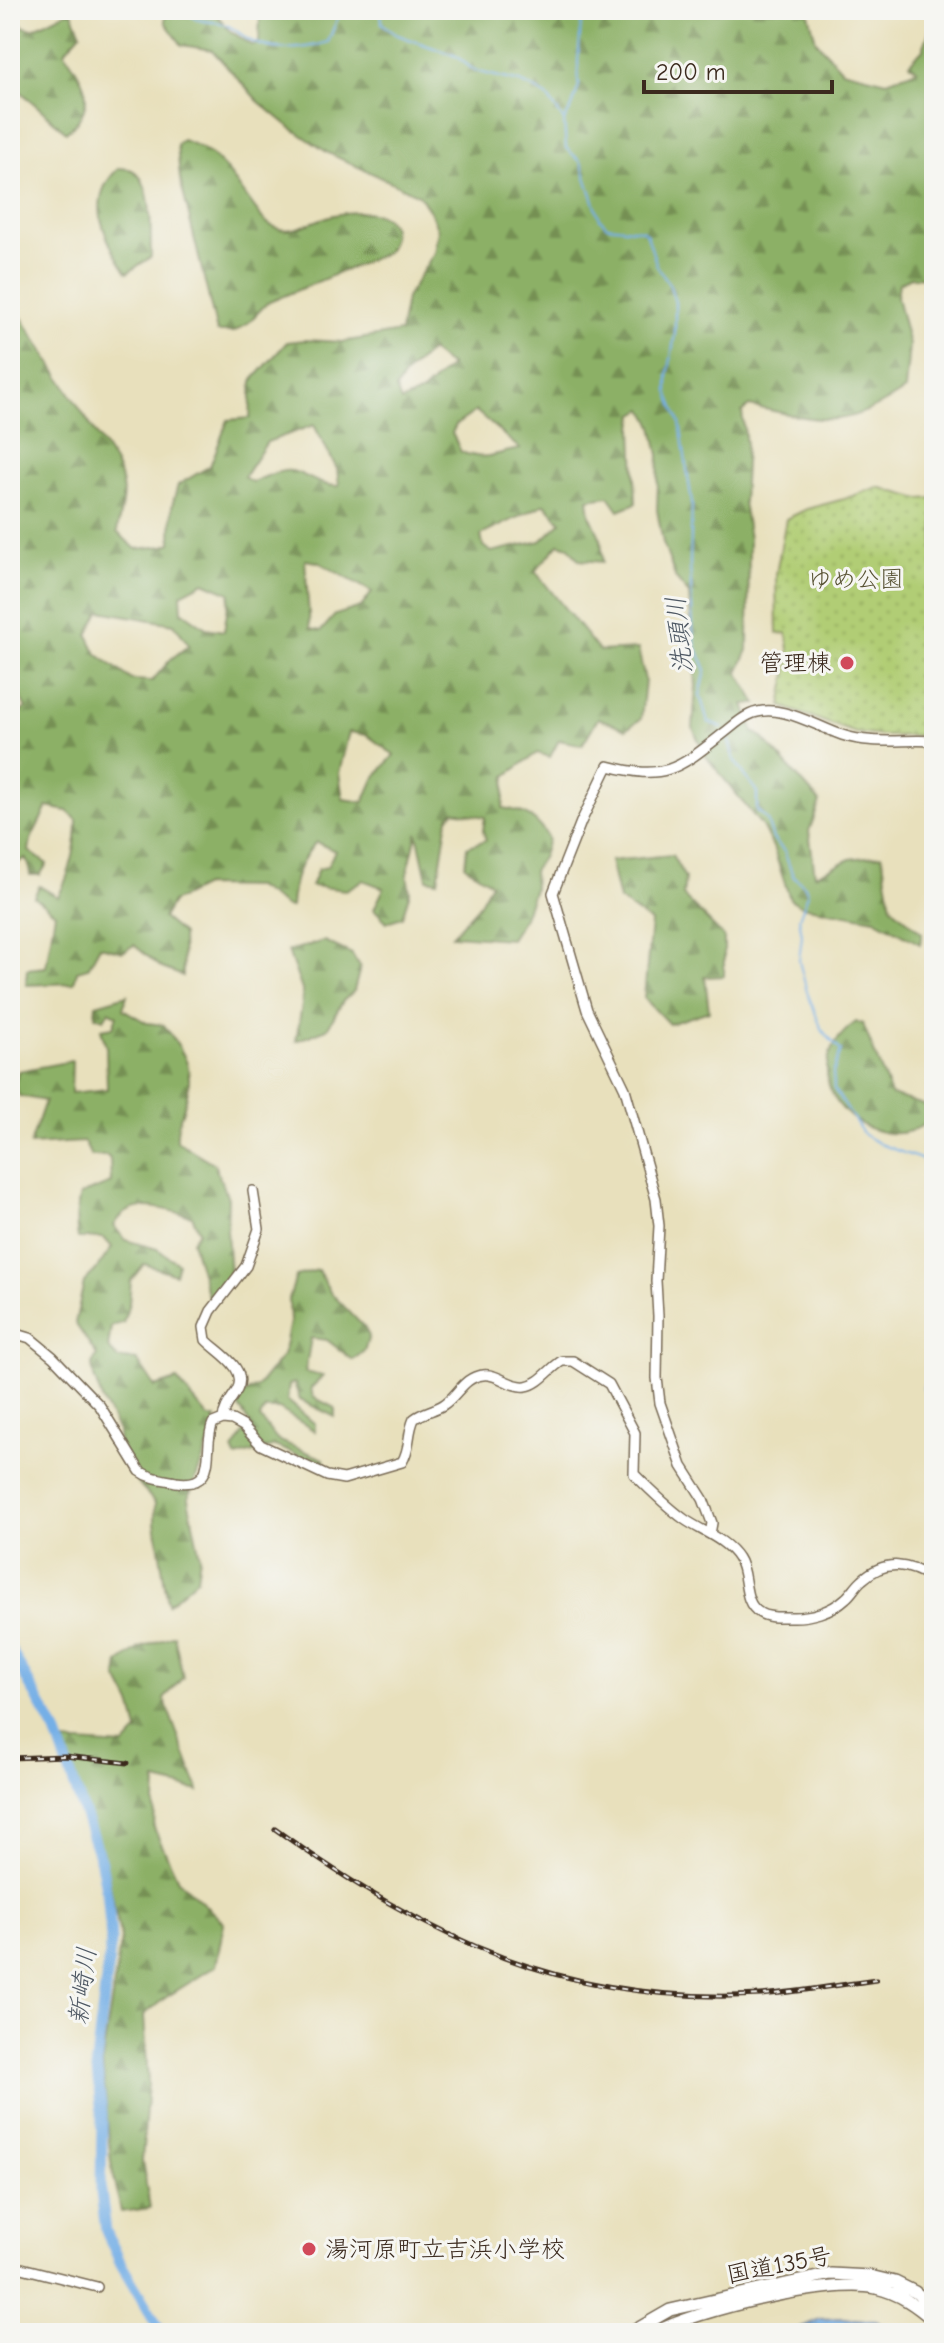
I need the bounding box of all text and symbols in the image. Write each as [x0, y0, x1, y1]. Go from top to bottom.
scale bar [644, 44, 832, 94]
text: 200 m [656, 58, 726, 86]
park label: ゆめ公園 [808, 565, 904, 593]
water label: 洗頭川 [661, 595, 699, 675]
place label: 管理棟 [759, 649, 831, 677]
marker: 管理棟 [838, 654, 856, 672]
water label: 新崎川 [63, 1945, 103, 2027]
place label: 湯河原町立吉浜小学校 [325, 2235, 565, 2263]
marker: 湯河原町立吉浜小学校 [300, 2240, 318, 2258]
street label: 国道135号 [724, 2241, 834, 2289]

